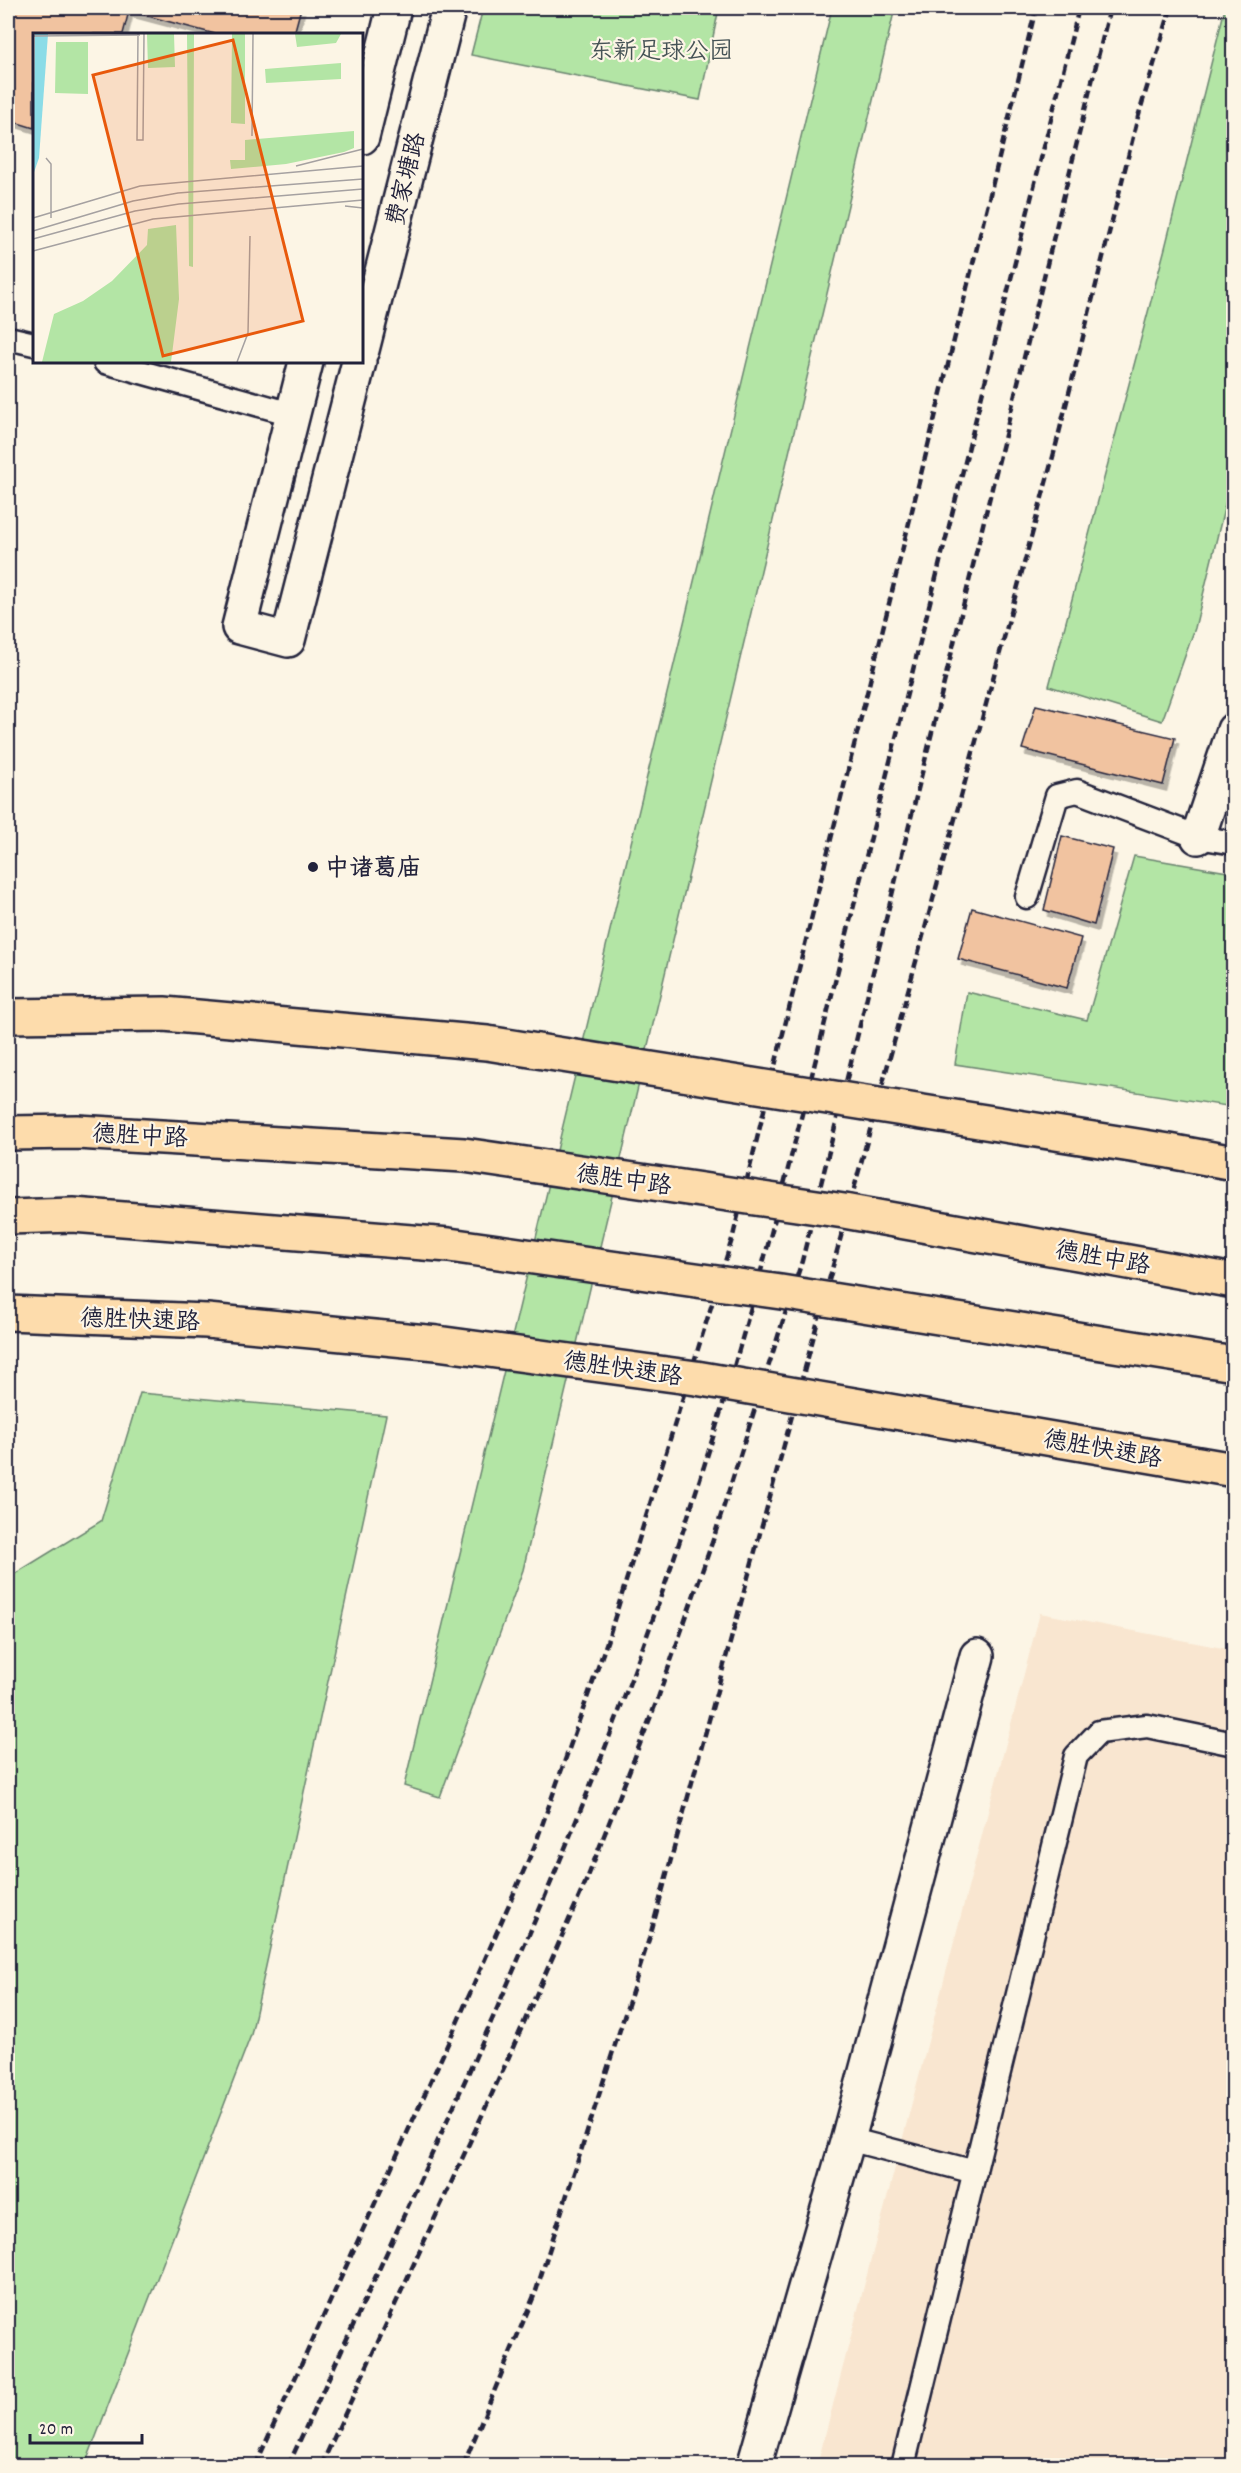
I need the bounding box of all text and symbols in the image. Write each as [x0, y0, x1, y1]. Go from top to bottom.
inset map [33, 33, 363, 363]
park label: 东新足球公园 [589, 36, 733, 70]
street label: 费家塘路 [380, 129, 436, 230]
place label: 中诸葛庙 [325, 853, 421, 887]
marker: 中诸葛庙 [306, 860, 320, 874]
street label: 德胜中路 [91, 1119, 189, 1157]
street label: 德胜中路 [574, 1158, 673, 1205]
street label: 德胜中路 [1052, 1235, 1153, 1285]
street label: 德胜快速路 [79, 1303, 200, 1341]
street label: 德胜快速路 [561, 1346, 684, 1396]
street label: 德胜快速路 [1040, 1424, 1165, 1478]
scale bar [30, 2407, 142, 2445]
text: 20 m [39, 2418, 73, 2443]

